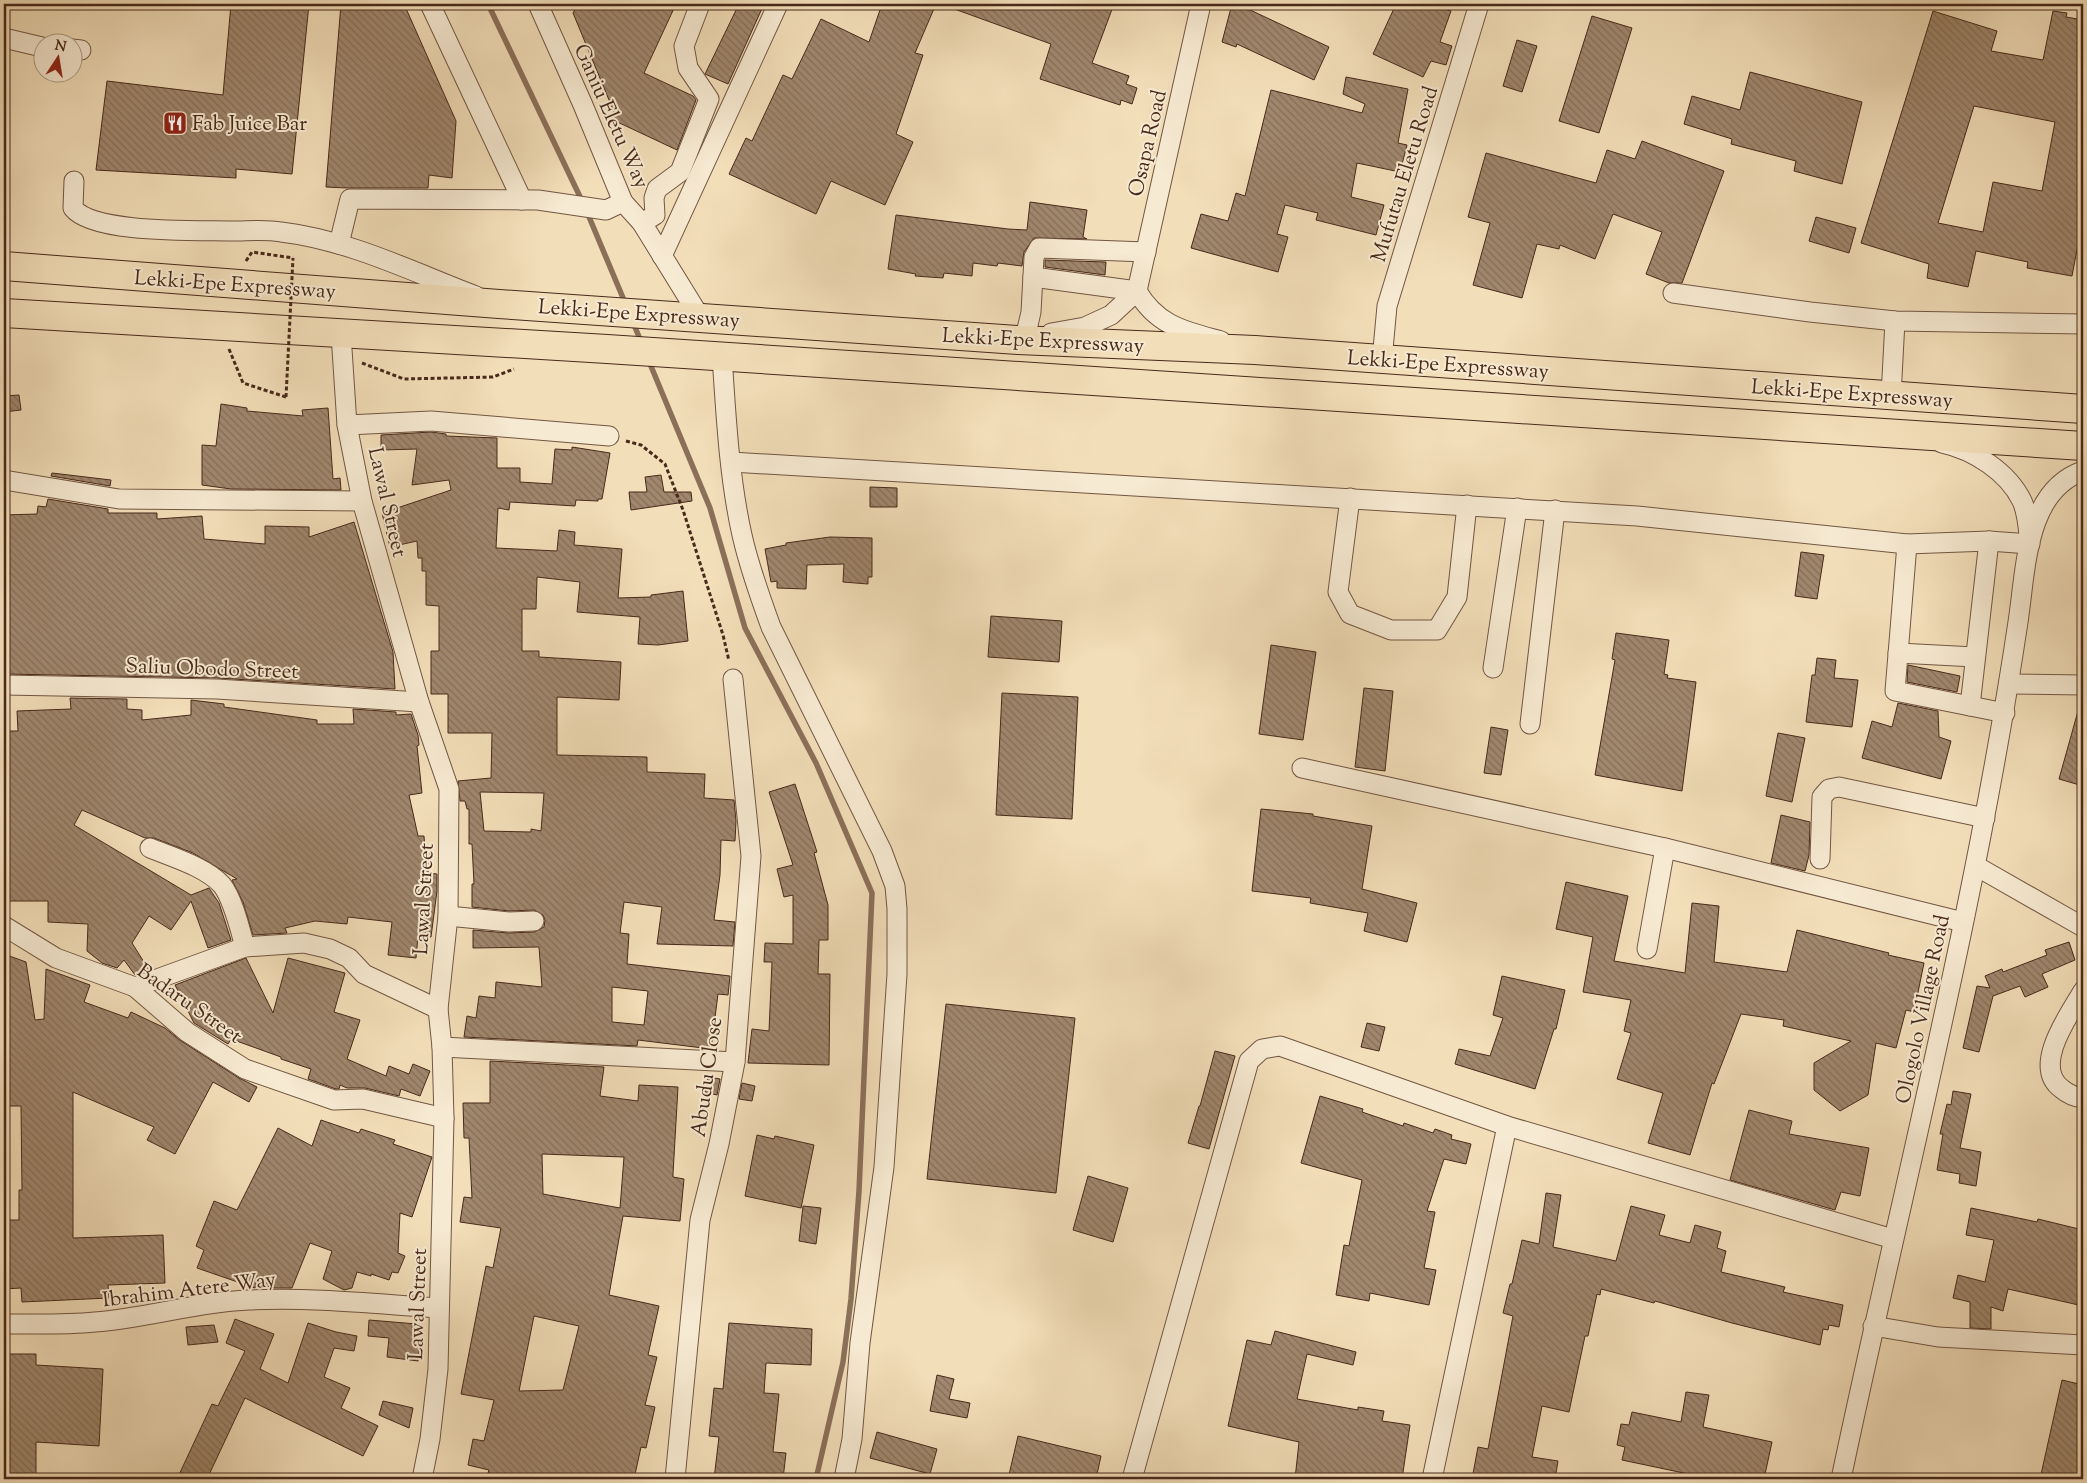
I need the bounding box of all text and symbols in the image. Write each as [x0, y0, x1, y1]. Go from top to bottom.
north arrow [32, 32, 82, 82]
text: N [53, 36, 68, 58]
street label: Ganiu Eletu Way [565, 40, 656, 194]
street label: Mufutau Eletu Road [1365, 83, 1447, 266]
street label: Osapa Road [1122, 87, 1176, 200]
restaurant icon: Fab Juice Bar [162, 110, 188, 136]
place label: Fab Juice Bar [192, 110, 307, 140]
street label: Lekki-Epe Expressway [133, 264, 337, 308]
street label: Lekki-Epe Expressway [537, 293, 741, 337]
street label: Lekki-Epe Expressway [941, 322, 1145, 362]
street label: Lekki-Epe Expressway [1346, 344, 1550, 388]
street label: Lekki-Epe Expressway [1750, 373, 1954, 417]
street label: Lawal Street [359, 445, 413, 560]
street label: Saliu Obodo Street [125, 652, 299, 688]
street label: Lawal Street [407, 842, 443, 956]
street label: Ologolo Village Road [1889, 912, 1959, 1107]
street label: Badaru Street [130, 957, 248, 1052]
street label: Abudu Close [685, 1015, 731, 1139]
street label: Lawal Street [402, 1248, 436, 1361]
street label: Ibrahim Atere Way [101, 1265, 278, 1316]

